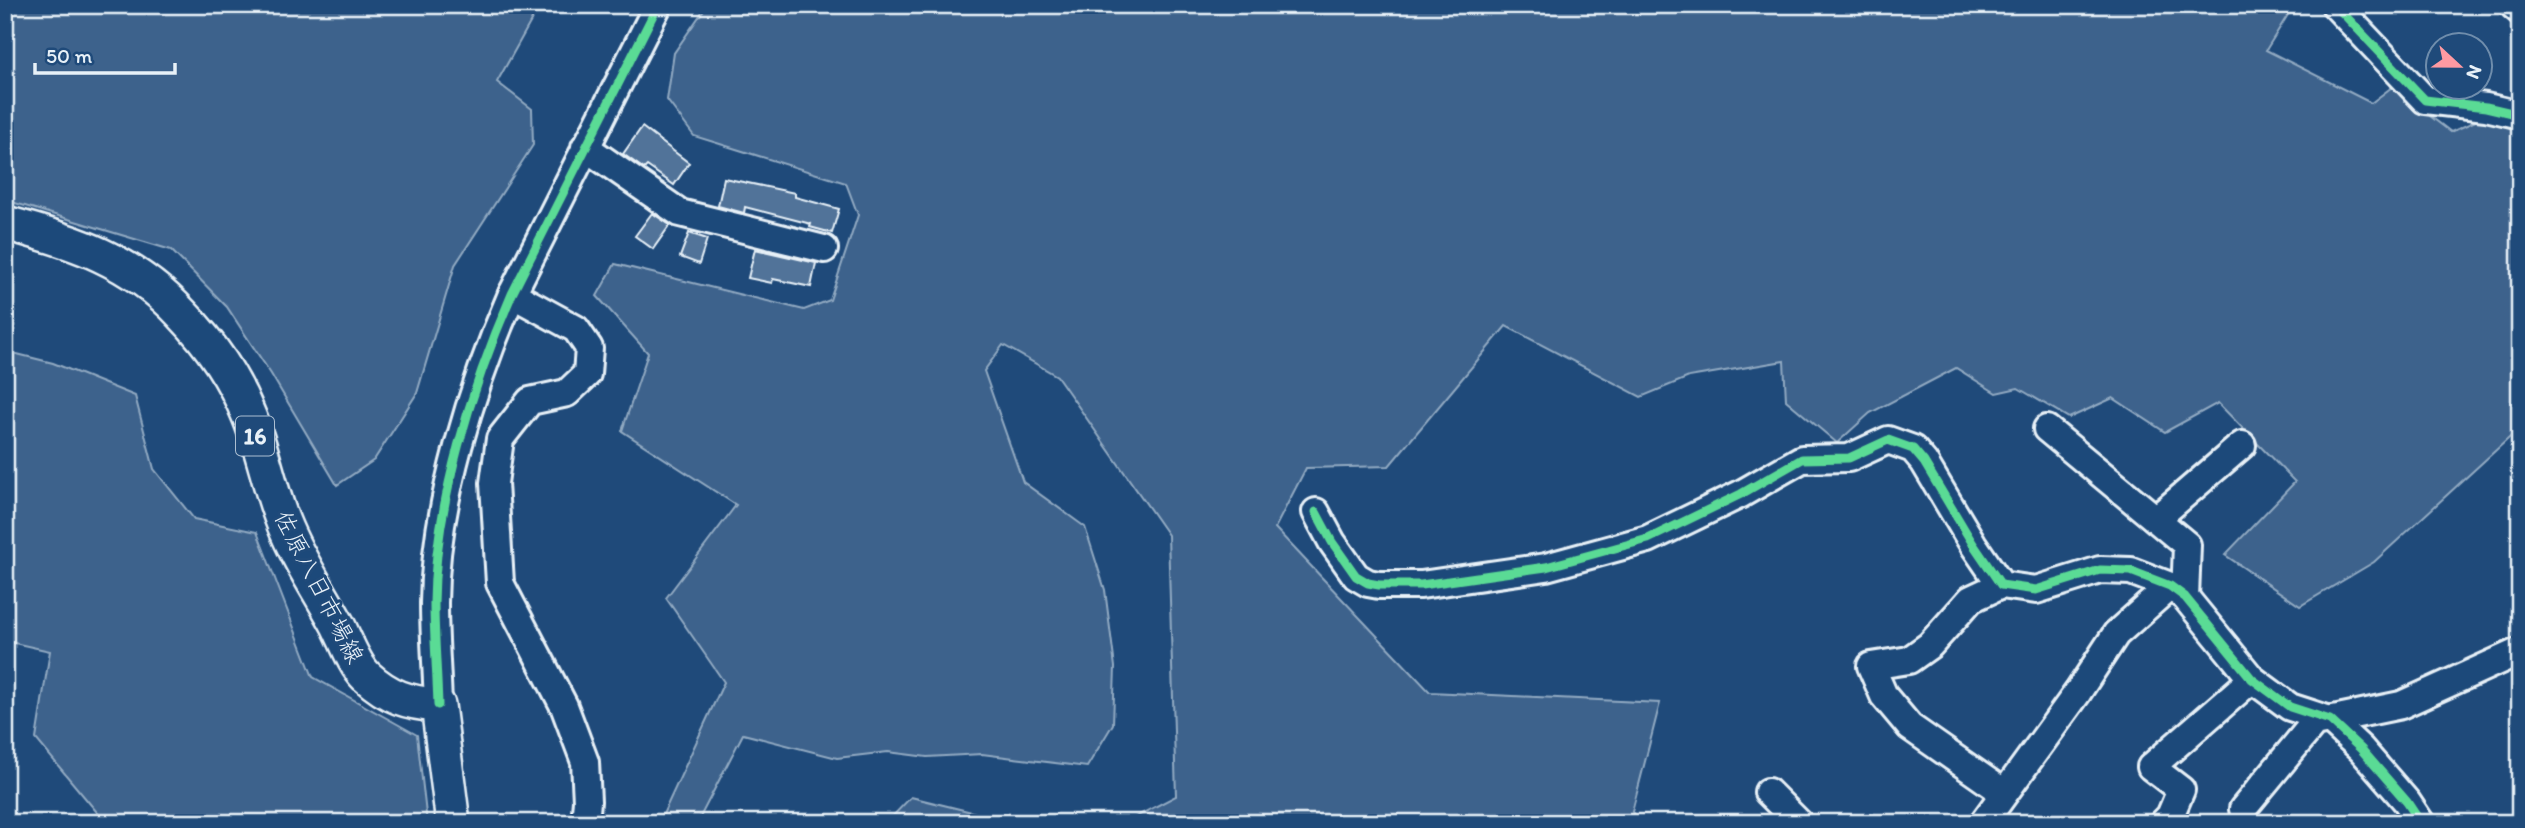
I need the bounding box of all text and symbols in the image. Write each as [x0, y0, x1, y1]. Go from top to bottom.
scale bar [35, 32, 175, 76]
north arrow [2424, 32, 2494, 102]
text: 50 m [46, 43, 93, 68]
text: N [2461, 62, 2487, 82]
road number: 16 [236, 416, 274, 456]
street label: 佐原八日市場線 [268, 505, 371, 668]

